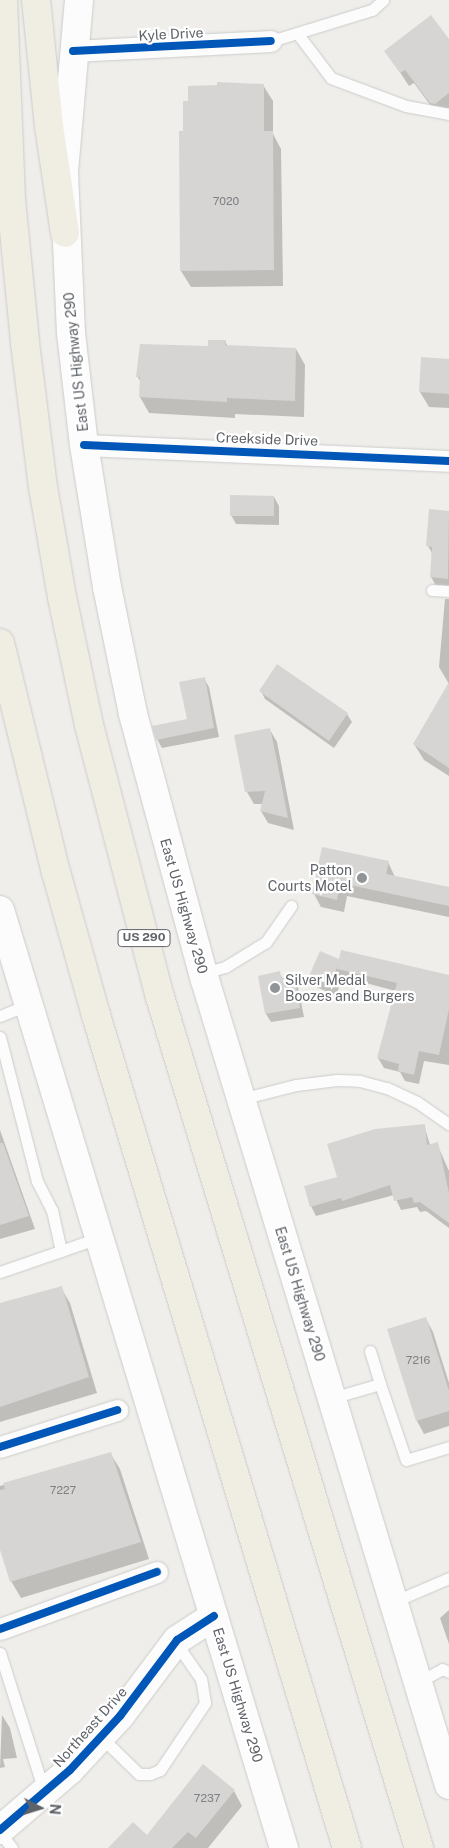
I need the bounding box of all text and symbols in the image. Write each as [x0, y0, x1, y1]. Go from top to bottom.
street label: Kyle Drive [138, 24, 204, 44]
house number: 7020 [213, 194, 239, 208]
street label: East US Highway 290 [60, 291, 92, 433]
street label: Creekside Drive [216, 429, 318, 449]
street label: East US Highway 290 [157, 836, 211, 976]
place label: Patton Courts Motel [268, 862, 352, 894]
marker: Patton Courts Motel [356, 872, 368, 884]
road number: US 290 [116, 928, 172, 948]
place label: Silver Medal Boozes and Burgers [285, 972, 415, 1004]
marker: Silver Medal Boozes and Burgers [269, 982, 281, 994]
street label: East US Highway 290 [271, 1225, 329, 1363]
house number: 7216 [406, 1353, 430, 1367]
house number: 7227 [50, 1483, 76, 1497]
street label: East US Highway 290 [209, 1626, 267, 1764]
street label: Northeast Drive [50, 1683, 130, 1771]
north arrow [15, 1783, 65, 1833]
house number: 7237 [194, 1791, 220, 1805]
text: N [46, 1803, 63, 1815]

